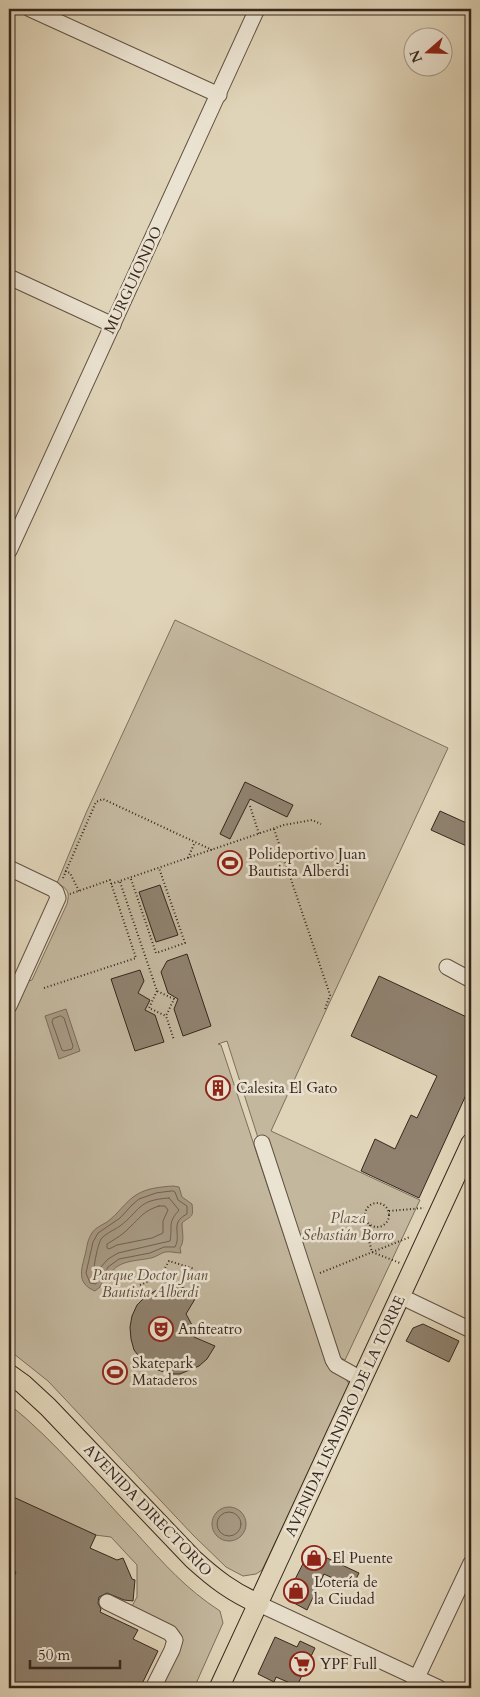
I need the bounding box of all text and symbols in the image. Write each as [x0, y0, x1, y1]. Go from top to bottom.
north arrow [402, 28, 452, 78]
text: N [405, 47, 427, 65]
street label: MURGUIONDO [99, 223, 167, 337]
place label: Polideportivo Juan Bautista Alberdi [248, 844, 367, 881]
sports icon: Polideportivo Juan Bautista Alberdi [217, 850, 243, 876]
building icon: Calesita El Gato [205, 1075, 231, 1101]
place label: Calesita El Gato [236, 1078, 337, 1098]
park label: Plaza Sebastián Borro [302, 1208, 394, 1245]
park label: Parque Doctor Juan Bautista Alberdi [92, 1265, 209, 1302]
street label: AVENIDA LISANDRO DE LA TORRE [280, 1292, 410, 1540]
theatre icon: Anfiteatro [148, 1316, 174, 1342]
place label: Anfiteatro [178, 1319, 242, 1339]
place label: Skatepark Mataderos [132, 1353, 197, 1390]
sports icon: Skatepark Mataderos [102, 1359, 128, 1385]
street label: AVENIDA DIRECTORIO [79, 1440, 217, 1580]
shop icon: El Puente [301, 1545, 327, 1571]
place label: El Puente [332, 1548, 393, 1568]
place label: Lotería de la Ciudad [314, 1572, 378, 1609]
shop icon: Lotería de la Ciudad [283, 1578, 309, 1604]
scale bar [30, 1637, 120, 1669]
text: 50 m [38, 1645, 70, 1665]
supermarket icon: YPF Full [289, 1651, 315, 1677]
place label: YPF Full [320, 1654, 377, 1674]

